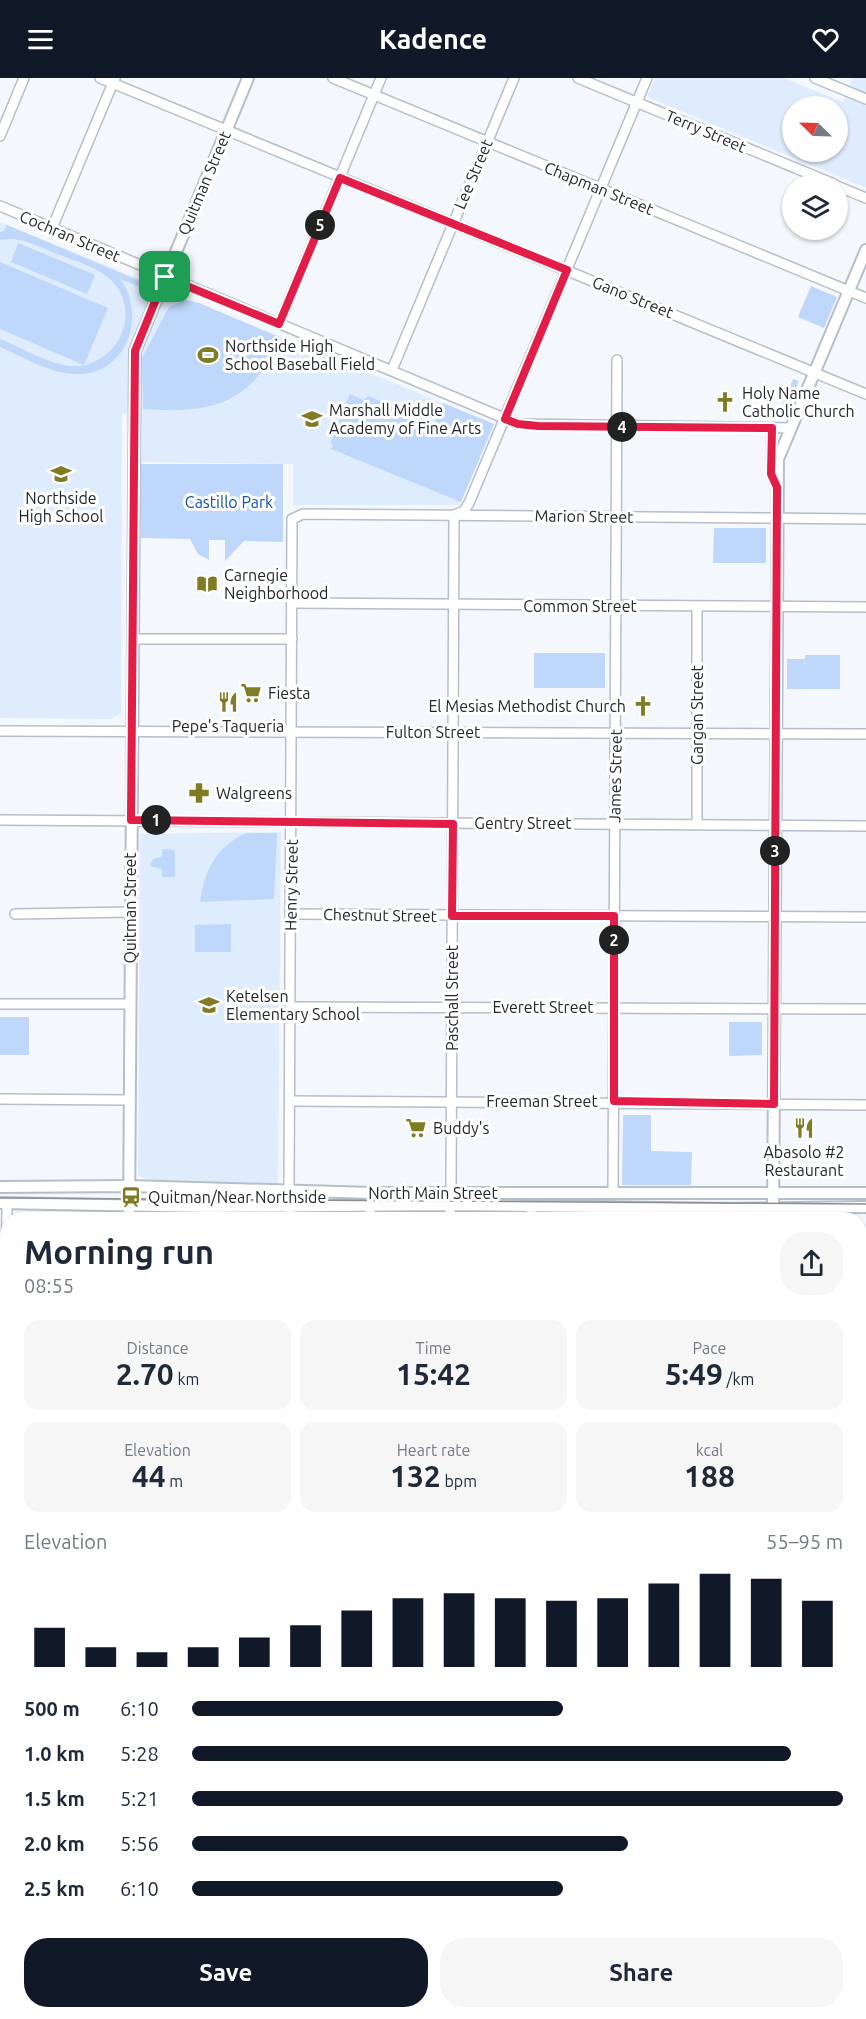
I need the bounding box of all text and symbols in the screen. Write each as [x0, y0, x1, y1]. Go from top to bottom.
icon: menu [24, 23, 57, 56]
icon: heart [809, 23, 842, 56]
text: Kadence [379, 24, 487, 54]
north arrow [782, 96, 848, 162]
map controls [782, 96, 848, 240]
street label: Terry Street [663, 106, 750, 156]
street label: Quitman Street [174, 128, 234, 238]
street label: Lee Street [450, 136, 496, 212]
street label: Chapman Street [542, 158, 657, 218]
button: layers [782, 174, 848, 240]
street label: Cochran Street [17, 207, 124, 266]
pin: 5 [305, 210, 335, 240]
text: 5 [315, 216, 325, 234]
pin [139, 251, 190, 302]
icon: arrive [148, 260, 181, 293]
street label: Gano Street [590, 273, 677, 322]
place label: Northside High School Baseball Field [225, 337, 375, 373]
sports icon: Northside High School Baseball Field [196, 343, 220, 367]
place label: Holy Name Catholic Church [742, 384, 855, 420]
church icon: Holy Name Catholic Church [713, 390, 737, 414]
place label: Marshall Middle Academy of Fine Arts [329, 401, 481, 437]
school or university icon: Marshall Middle Academy of Fine Arts [300, 407, 324, 431]
pin: 4 [607, 412, 637, 442]
text: 4 [617, 418, 627, 436]
school or university icon: Northside High School [49, 462, 73, 486]
place label: Northside High School [19, 489, 103, 525]
park label: Castillo Park [185, 493, 273, 511]
street label: Marion Street [534, 506, 634, 526]
place label: Carnegie Neighborhood [224, 566, 328, 602]
library icon: Carnegie Neighborhood [195, 572, 219, 596]
street label: Common Street [523, 597, 638, 615]
street label: Gargan Street [688, 664, 706, 765]
supermarket icon: Fiesta [239, 681, 263, 705]
place label: Fiesta [268, 684, 311, 702]
restaurant icon: Pepe's Taqueria [216, 690, 240, 714]
church icon: El Mesias Methodist Church [631, 694, 655, 718]
place label: El Mesias Methodist Church [428, 697, 626, 715]
place label: Pepe's Taqueria [172, 717, 284, 735]
street label: Fulton Street [386, 723, 481, 741]
street label: James Street [605, 728, 625, 823]
pharmacy icon: Walgreens [187, 781, 211, 805]
place label: Walgreens [216, 784, 292, 802]
pin: 1 [141, 805, 171, 835]
text: 1 [151, 811, 161, 829]
street label: Gentry Street [474, 814, 572, 832]
pin: 3 [760, 836, 790, 866]
street label: Henry Street [281, 838, 301, 931]
text: 3 [770, 842, 780, 860]
street label: Quitman Street [121, 852, 139, 964]
street label: Chestnut Street [323, 905, 438, 925]
pin: 2 [599, 925, 629, 955]
text: 2 [609, 931, 619, 949]
street label: Paschall Street [443, 944, 461, 1051]
place label: Ketelsen Elementary School [226, 987, 360, 1023]
school or university icon: Ketelsen Elementary School [197, 993, 221, 1017]
street label: Everett Street [492, 998, 594, 1016]
street label: Freeman Street [486, 1092, 598, 1110]
supermarket icon: Buddy's [404, 1116, 428, 1140]
restaurant icon: Abasolo #2 Restaurant [792, 1116, 816, 1140]
place label: Buddy's [433, 1119, 490, 1137]
place label: Abasolo #2 Restaurant [763, 1143, 845, 1179]
street label: North Main Street [368, 1184, 498, 1202]
station icon: Quitman/Near Northside [119, 1185, 143, 1209]
place label: Quitman/Near Northside [148, 1188, 326, 1206]
button: share [780, 1232, 843, 1295]
text: Morning run [24, 1233, 214, 1270]
text: 08:55 [24, 1274, 74, 1297]
text: Distance [127, 1339, 188, 1357]
text: Time [416, 1339, 451, 1357]
text: Pace [693, 1339, 726, 1357]
text: 2.70 [116, 1357, 174, 1391]
text: 15:42 [396, 1357, 471, 1391]
text: 5:49 [665, 1357, 723, 1391]
text: km [174, 1370, 199, 1388]
text: /km [723, 1370, 754, 1388]
text: Elevation [124, 1441, 191, 1459]
text: Heart rate [397, 1441, 470, 1459]
text: kcal [696, 1441, 723, 1459]
text: 44 [132, 1459, 166, 1493]
text: 132 [390, 1459, 441, 1493]
text: 188 [684, 1459, 735, 1493]
text: m [166, 1472, 183, 1490]
text: bpm [441, 1472, 477, 1490]
text: Elevation [24, 1530, 107, 1553]
text: 55–95 m [766, 1530, 843, 1553]
text: 500 m [24, 1697, 80, 1720]
text: 6:10 [120, 1697, 159, 1720]
text: 1.0 km [24, 1742, 85, 1765]
text: 5:28 [120, 1742, 159, 1765]
text: 1.5 km [24, 1787, 85, 1810]
text: 5:21 [120, 1787, 159, 1810]
text: 2.0 km [24, 1832, 85, 1855]
text: 5:56 [120, 1832, 159, 1855]
text: 2.5 km [24, 1877, 85, 1900]
text: 6:10 [120, 1877, 159, 1900]
button: Save [24, 1938, 428, 2007]
button: Share [440, 1938, 843, 2007]

